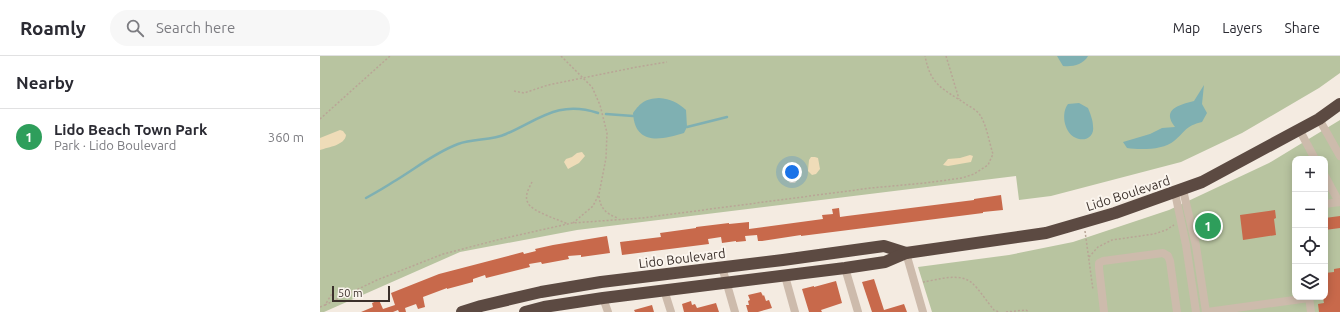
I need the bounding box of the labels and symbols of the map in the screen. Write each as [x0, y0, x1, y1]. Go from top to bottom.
your location [782, 162, 802, 182]
street label: Lido Boulevard [1084, 173, 1172, 213]
pin: 1 [1195, 211, 1221, 241]
street label: Lido Boulevard [638, 246, 726, 270]
scale bar [332, 284, 390, 303]

